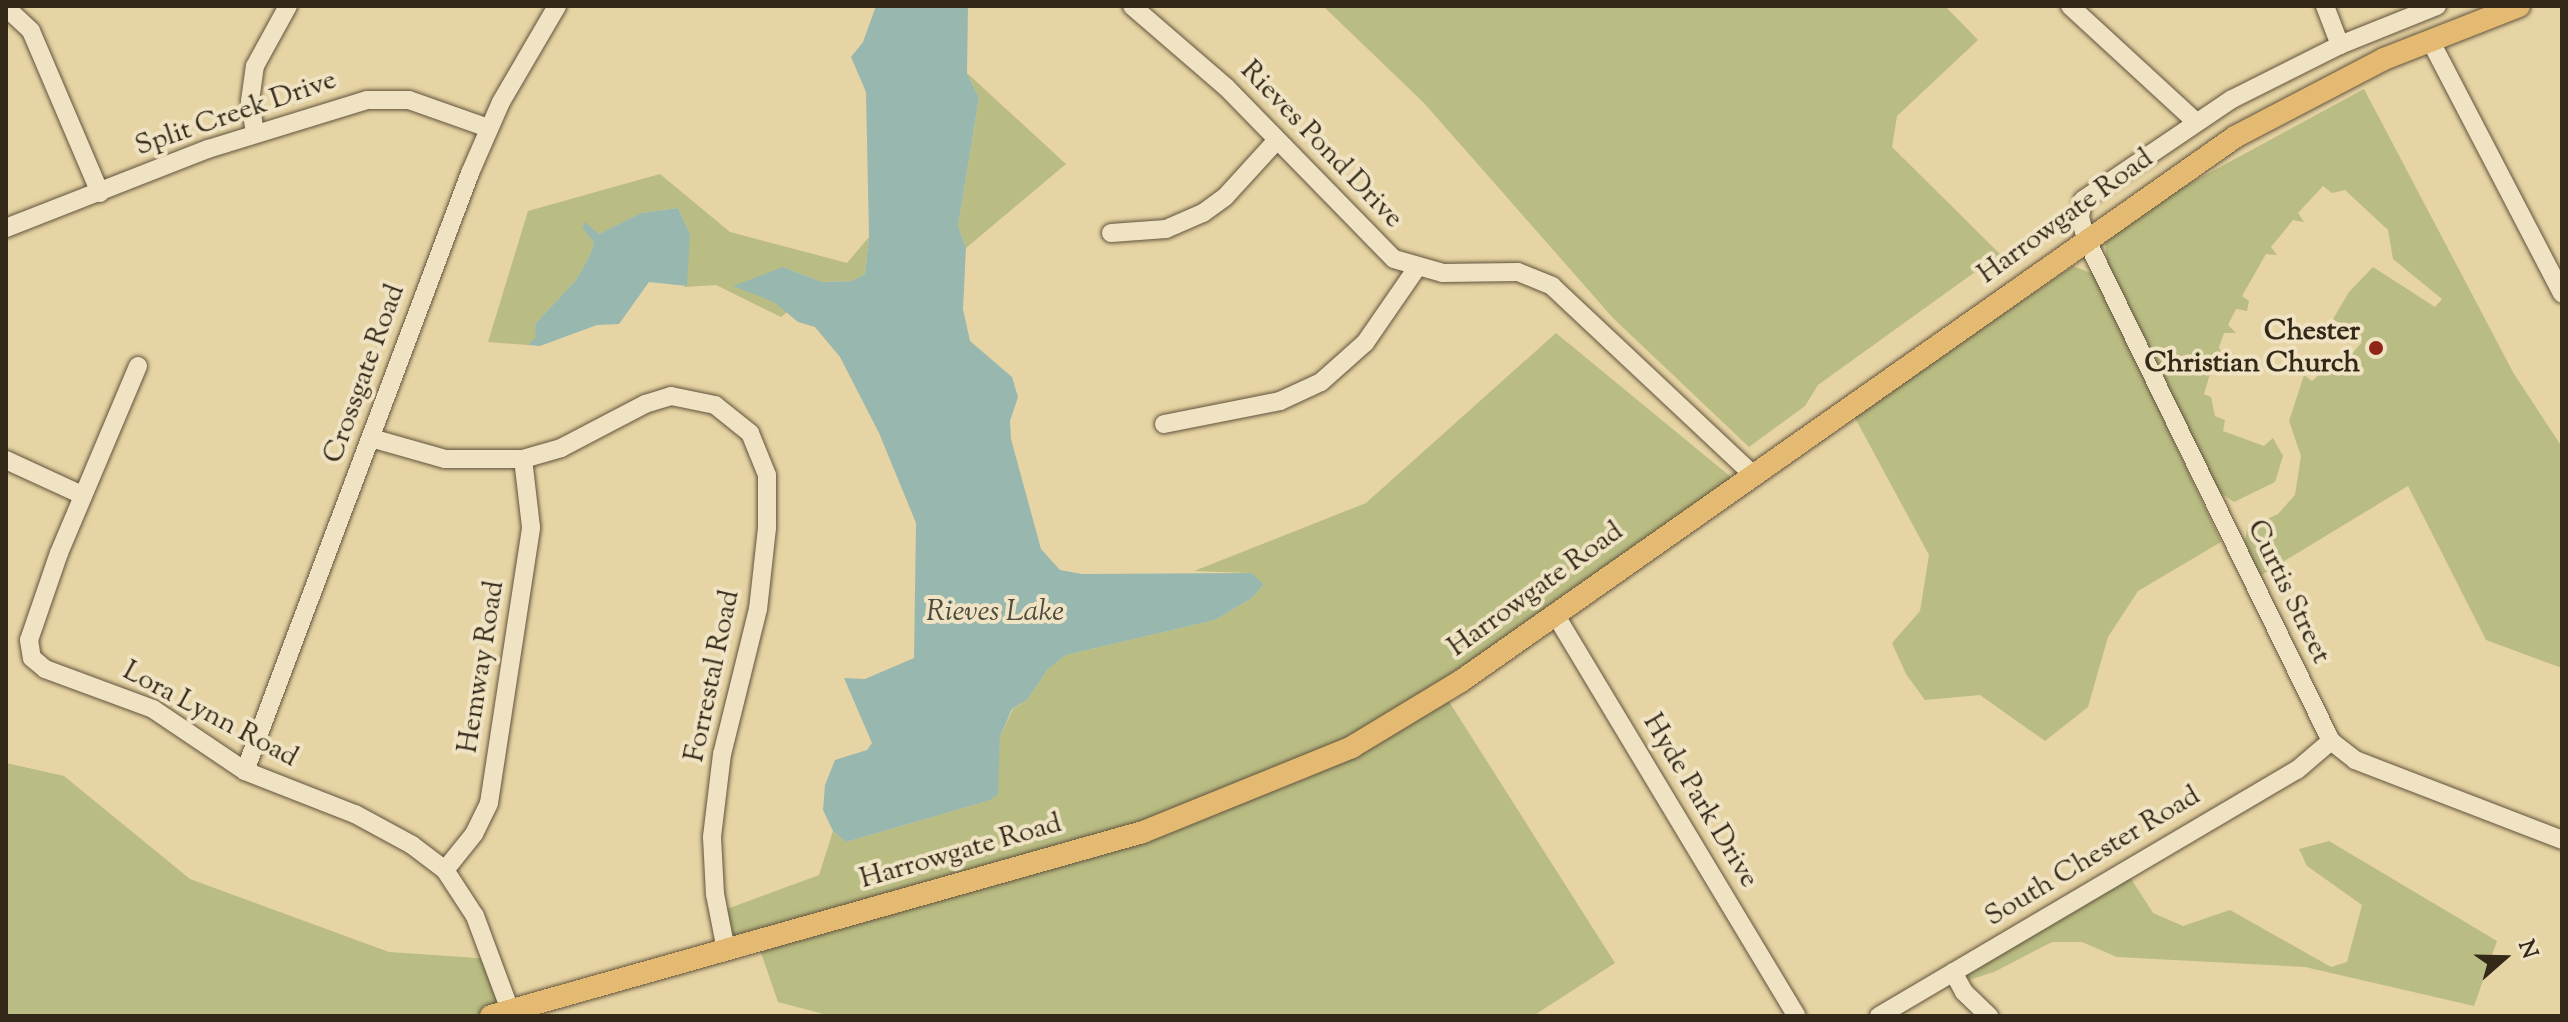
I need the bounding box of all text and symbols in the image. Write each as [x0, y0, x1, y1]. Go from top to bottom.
street label: Rieves Pond Drive [1233, 54, 1409, 236]
street label: Split Creek Drive [131, 64, 341, 164]
street label: Harrowgate Road [1972, 142, 2160, 292]
street label: Crossgate Road [317, 280, 413, 468]
place label: Chester Christian Church [2145, 315, 2360, 381]
marker: Chester Christian Church [2367, 339, 2385, 357]
street label: Harrowgate Road [1442, 515, 1630, 665]
street label: Curtis Street [2239, 515, 2337, 669]
street label: Hemway Road [452, 579, 512, 755]
street label: Forrestal Road [678, 587, 748, 765]
water label: Rieves Lake [926, 595, 1064, 631]
street label: Lora Lynn Road [117, 655, 303, 775]
street label: Hyde Park Drive [1635, 708, 1765, 894]
street label: South Chester Road [1979, 780, 2207, 934]
street label: Harrowgate Road [856, 807, 1066, 897]
north arrow [2464, 918, 2544, 998]
text: N [2509, 936, 2545, 964]

